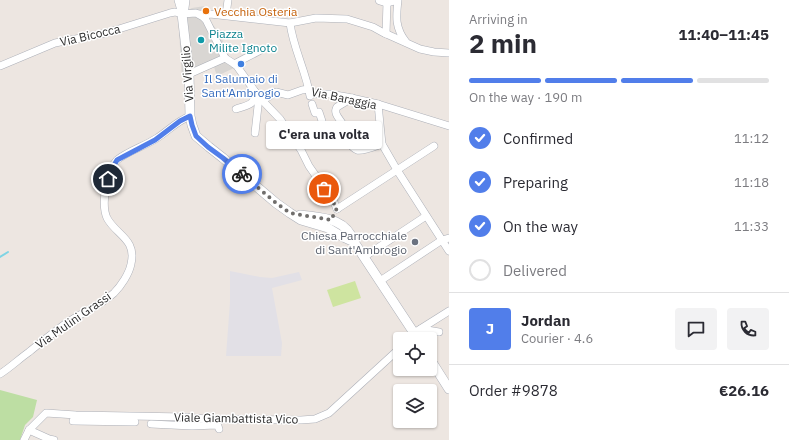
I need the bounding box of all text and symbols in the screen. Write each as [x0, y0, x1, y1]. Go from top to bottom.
place label: Vecchia Osteria [214, 4, 298, 19]
marker: Vecchia Osteria [201, 6, 211, 16]
text: Arriving in [469, 11, 528, 28]
street label: Via Bicocca [58, 21, 122, 49]
text: 11:40–11:45 [678, 25, 769, 44]
place label: Piazza Milite Ignoto [209, 26, 277, 55]
text: 2 min [469, 26, 537, 60]
marker: Piazza Milite Ignoto [196, 35, 206, 45]
street label: Via Virgilio [178, 45, 196, 103]
marker: Il Salumaio di Sant'Ambrogio [236, 59, 246, 69]
place label: Il Salumaio di Sant'Ambrogio [202, 71, 281, 100]
street label: Via Baraggia [310, 84, 379, 112]
text: On the way · 190 m [469, 89, 582, 106]
callout: C'era una volta [266, 121, 382, 149]
text: C'era una volta [279, 126, 369, 143]
icon: check [469, 127, 491, 149]
text: Confirmed [503, 129, 573, 148]
text: 11:12 [734, 130, 769, 147]
courier [222, 154, 262, 194]
pin [91, 162, 125, 196]
icon: bike [231, 163, 253, 185]
icon: home [97, 168, 119, 190]
icon: check [469, 171, 491, 193]
pin [307, 172, 341, 206]
text: Preparing [503, 173, 568, 192]
text: 11:18 [734, 174, 769, 191]
icon: bag [313, 178, 335, 200]
icon: check [469, 215, 491, 237]
text: On the way [503, 217, 578, 236]
text: 11:33 [734, 218, 769, 235]
place label: Chiesa Parrocchiale di Sant'Ambrogio [301, 228, 407, 257]
marker: Chiesa Parrocchiale di Sant'Ambrogio [410, 237, 420, 247]
text: Delivered [503, 261, 567, 280]
street label: Via Mulini Grassi [32, 288, 114, 352]
button: chat [675, 308, 717, 350]
button: phone [727, 308, 769, 350]
text: Jordan [521, 311, 570, 330]
text: J [486, 319, 494, 338]
text: Courier · 4.6 [521, 330, 593, 347]
map controls [393, 332, 437, 428]
button: locate [393, 332, 437, 376]
text: Order #9878 [469, 381, 558, 400]
text: €26.16 [719, 381, 769, 400]
button: layers [393, 384, 437, 428]
street label: Viale Giambattista Vico [174, 409, 299, 427]

